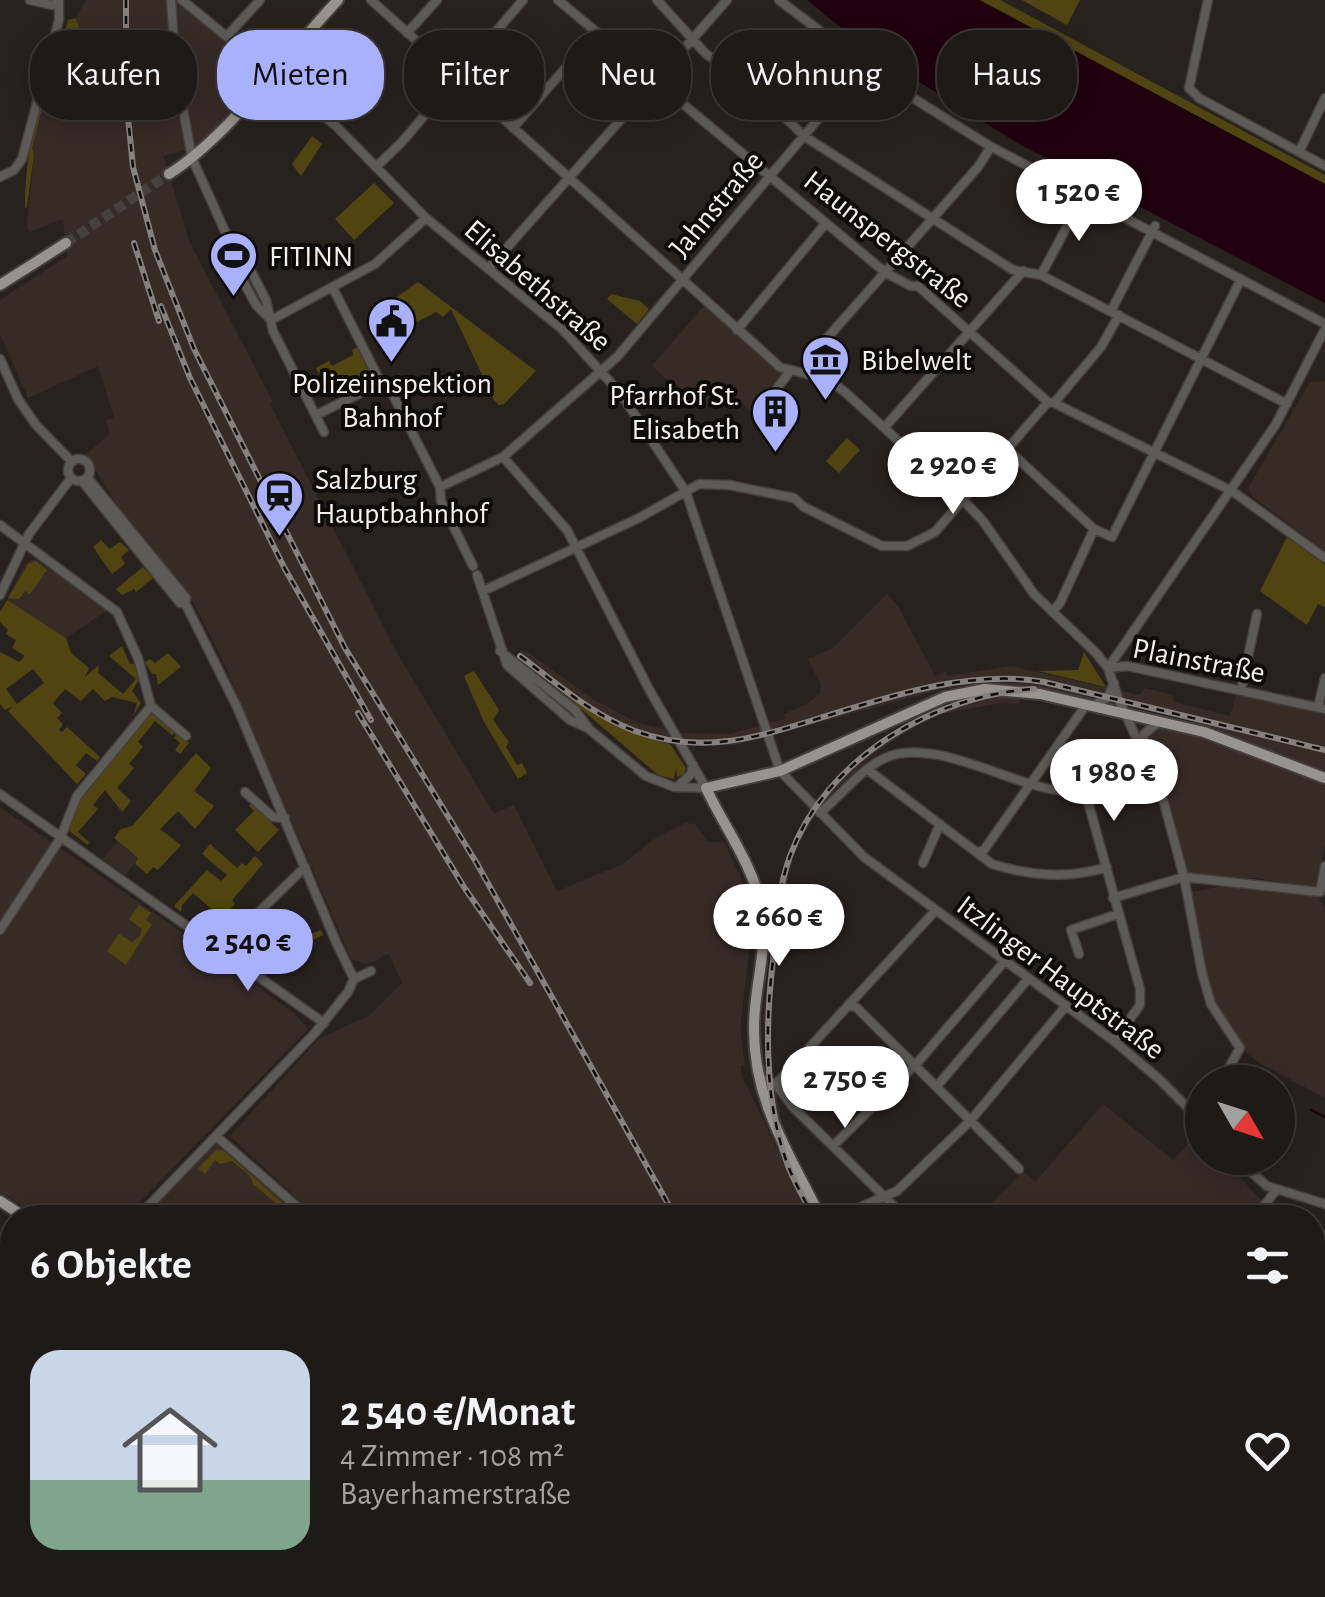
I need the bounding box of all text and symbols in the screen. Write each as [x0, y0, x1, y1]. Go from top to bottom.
chip: Kaufen [30, 30, 197, 120]
chip: Mieten [217, 30, 384, 120]
chip: Filter [404, 30, 544, 120]
chip: Neu [564, 30, 691, 120]
chip: Wohnung [711, 30, 917, 120]
chip: Haus [937, 30, 1077, 120]
street label: Jahnstraße [664, 146, 769, 263]
pin: 1 520 € [987, 159, 1171, 244]
street label: Haunspergstraße [798, 165, 977, 314]
text: 1 520 € [1038, 175, 1120, 207]
street label: Elisabethstraße [459, 214, 616, 357]
sports icon: FITINN [208, 230, 260, 298]
place label: FITINN [269, 242, 353, 272]
public building icon: Polizeiinspektion Bahnhof [366, 296, 418, 364]
museum icon: Bibelwelt [800, 334, 852, 402]
place label: Bibelwelt [861, 346, 972, 376]
place label: Polizeiinspektion Bahnhof [292, 369, 492, 433]
place label: Pfarrhof St. Elisabeth [609, 381, 740, 445]
building icon: Pfarrhof St. Elisabeth [749, 386, 801, 454]
pin: 2 920 € [861, 432, 1045, 517]
text: 2 920 € [910, 448, 996, 480]
place label: Salzburg Hauptbahnhof [315, 465, 490, 529]
station icon: Salzburg Hauptbahnhof [254, 470, 306, 538]
street label: Plainstraße [1130, 633, 1267, 688]
pin: 1 980 € [1022, 739, 1206, 824]
text: 1 980 € [1072, 755, 1156, 787]
pin: 2 660 € [687, 884, 871, 969]
street label: Itzlinger Hauptstraße [951, 890, 1170, 1065]
text: 2 660 € [735, 900, 823, 932]
pin: 2 540 € [156, 909, 340, 994]
text: 2 540 € [205, 925, 291, 957]
pin: 2 750 € [753, 1046, 937, 1131]
text: 2 750 € [803, 1062, 887, 1094]
north arrow [1185, 1065, 1295, 1175]
map controls [1185, 1065, 1295, 1175]
icon: filters [1240, 1238, 1295, 1293]
text: 6 Objekte [30, 1244, 192, 1286]
icon: home [110, 1390, 230, 1510]
text: 2 540 €/Monat [340, 1391, 575, 1433]
icon: heart [1240, 1423, 1295, 1478]
text: 4 Zimmer · 108 m² [340, 1440, 564, 1472]
text: Bayerhamerstraße [340, 1478, 571, 1510]

